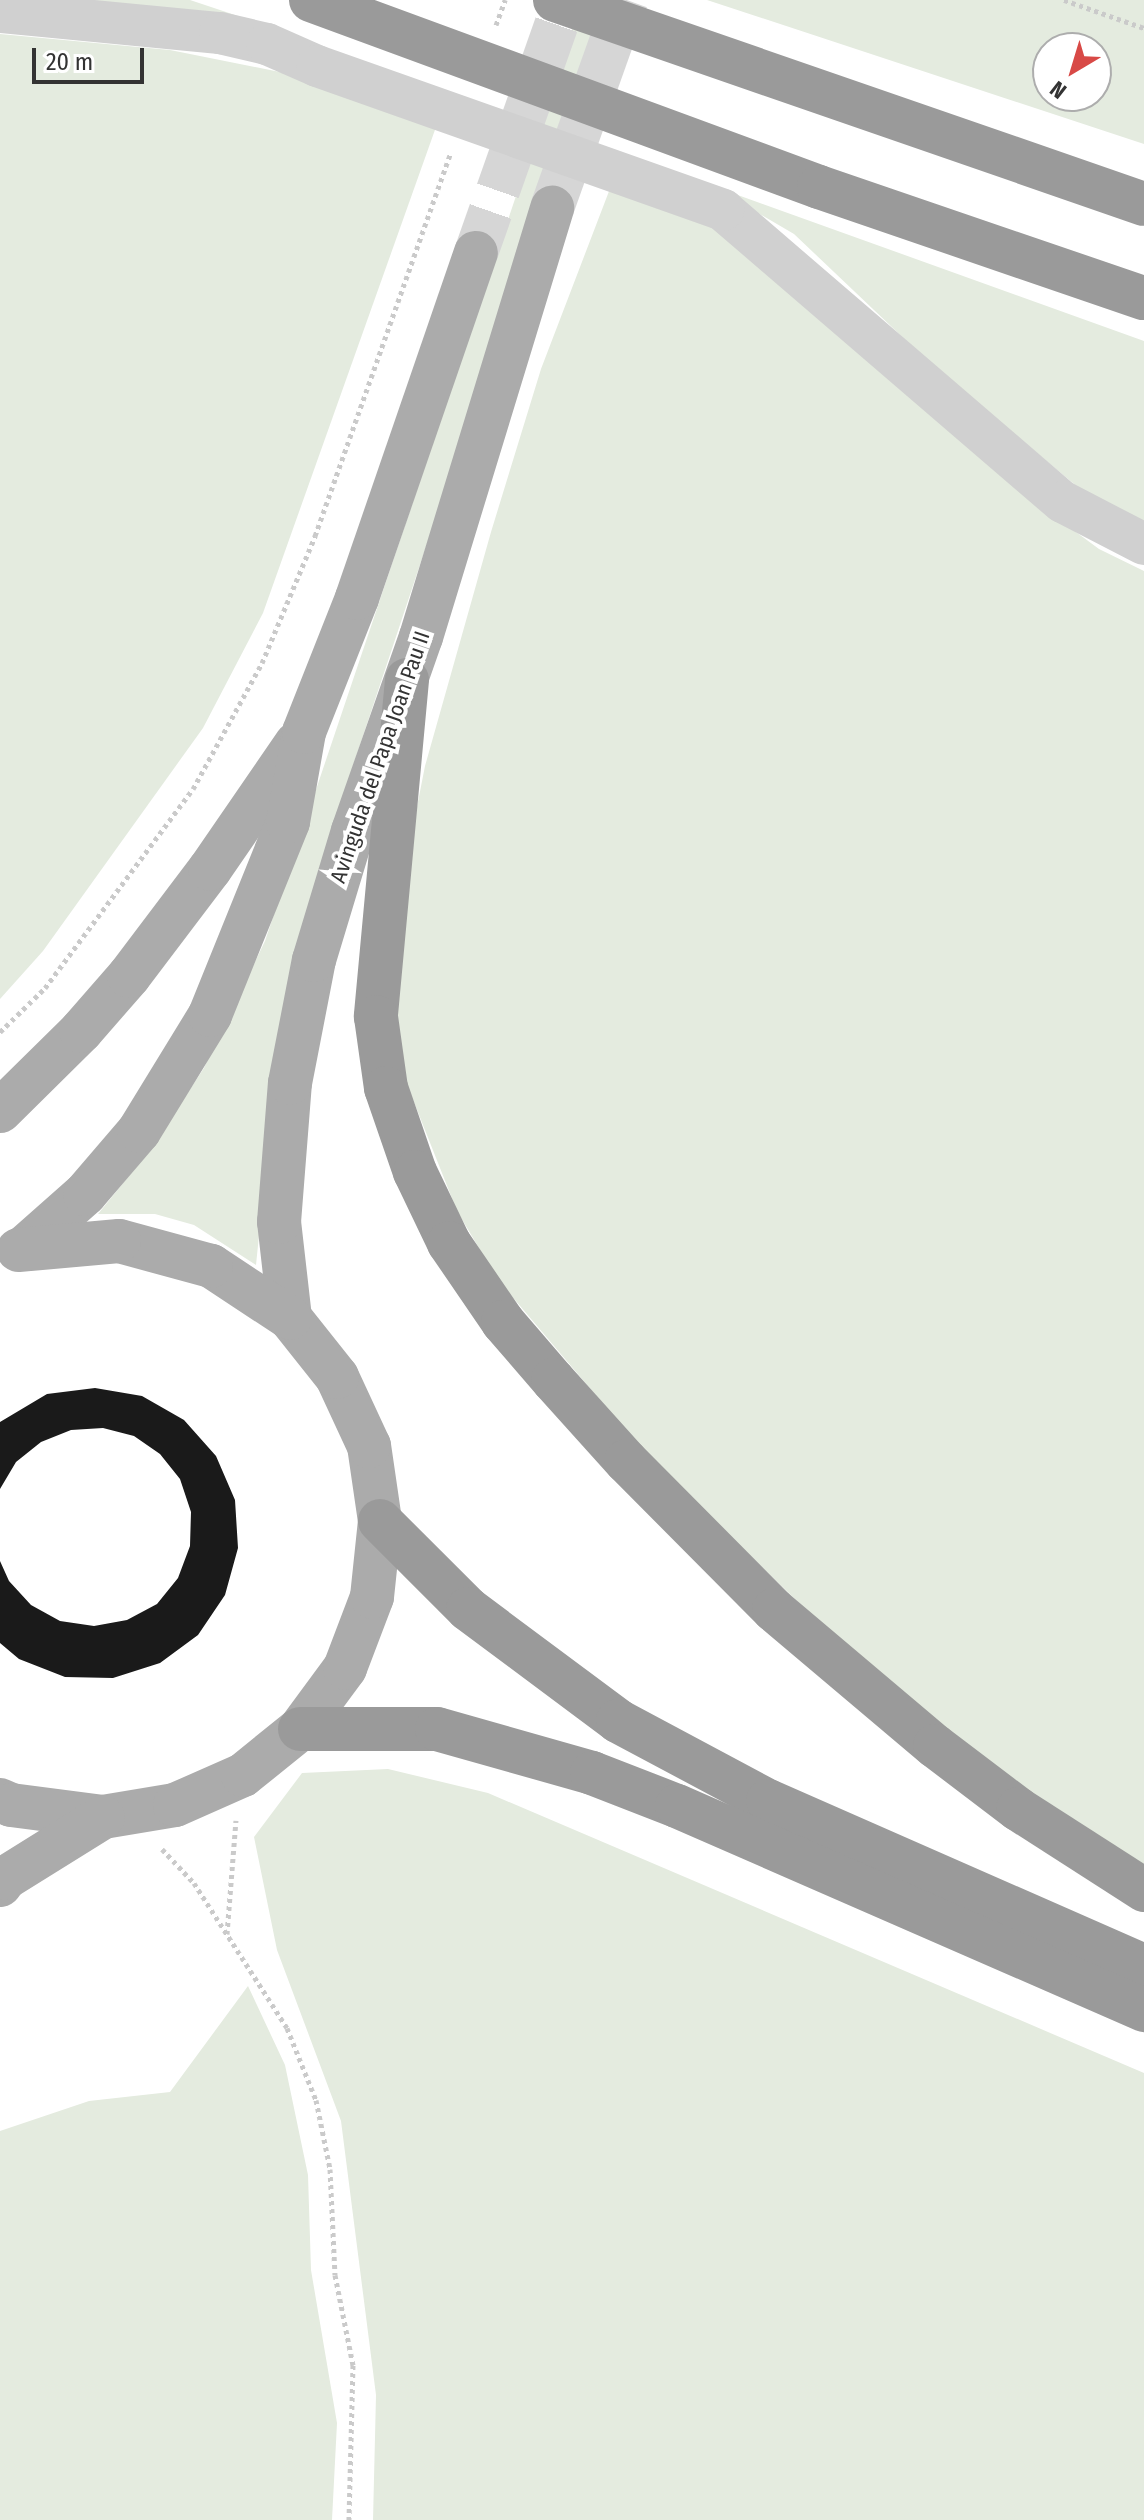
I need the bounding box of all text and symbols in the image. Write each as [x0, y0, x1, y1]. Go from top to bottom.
scale bar [36, 32, 148, 82]
north arrow [1032, 32, 1112, 112]
text: 20 m [46, 48, 93, 76]
text: N [1045, 75, 1072, 104]
street label: Avinguda del Papa Joan Pau II [324, 628, 436, 886]

